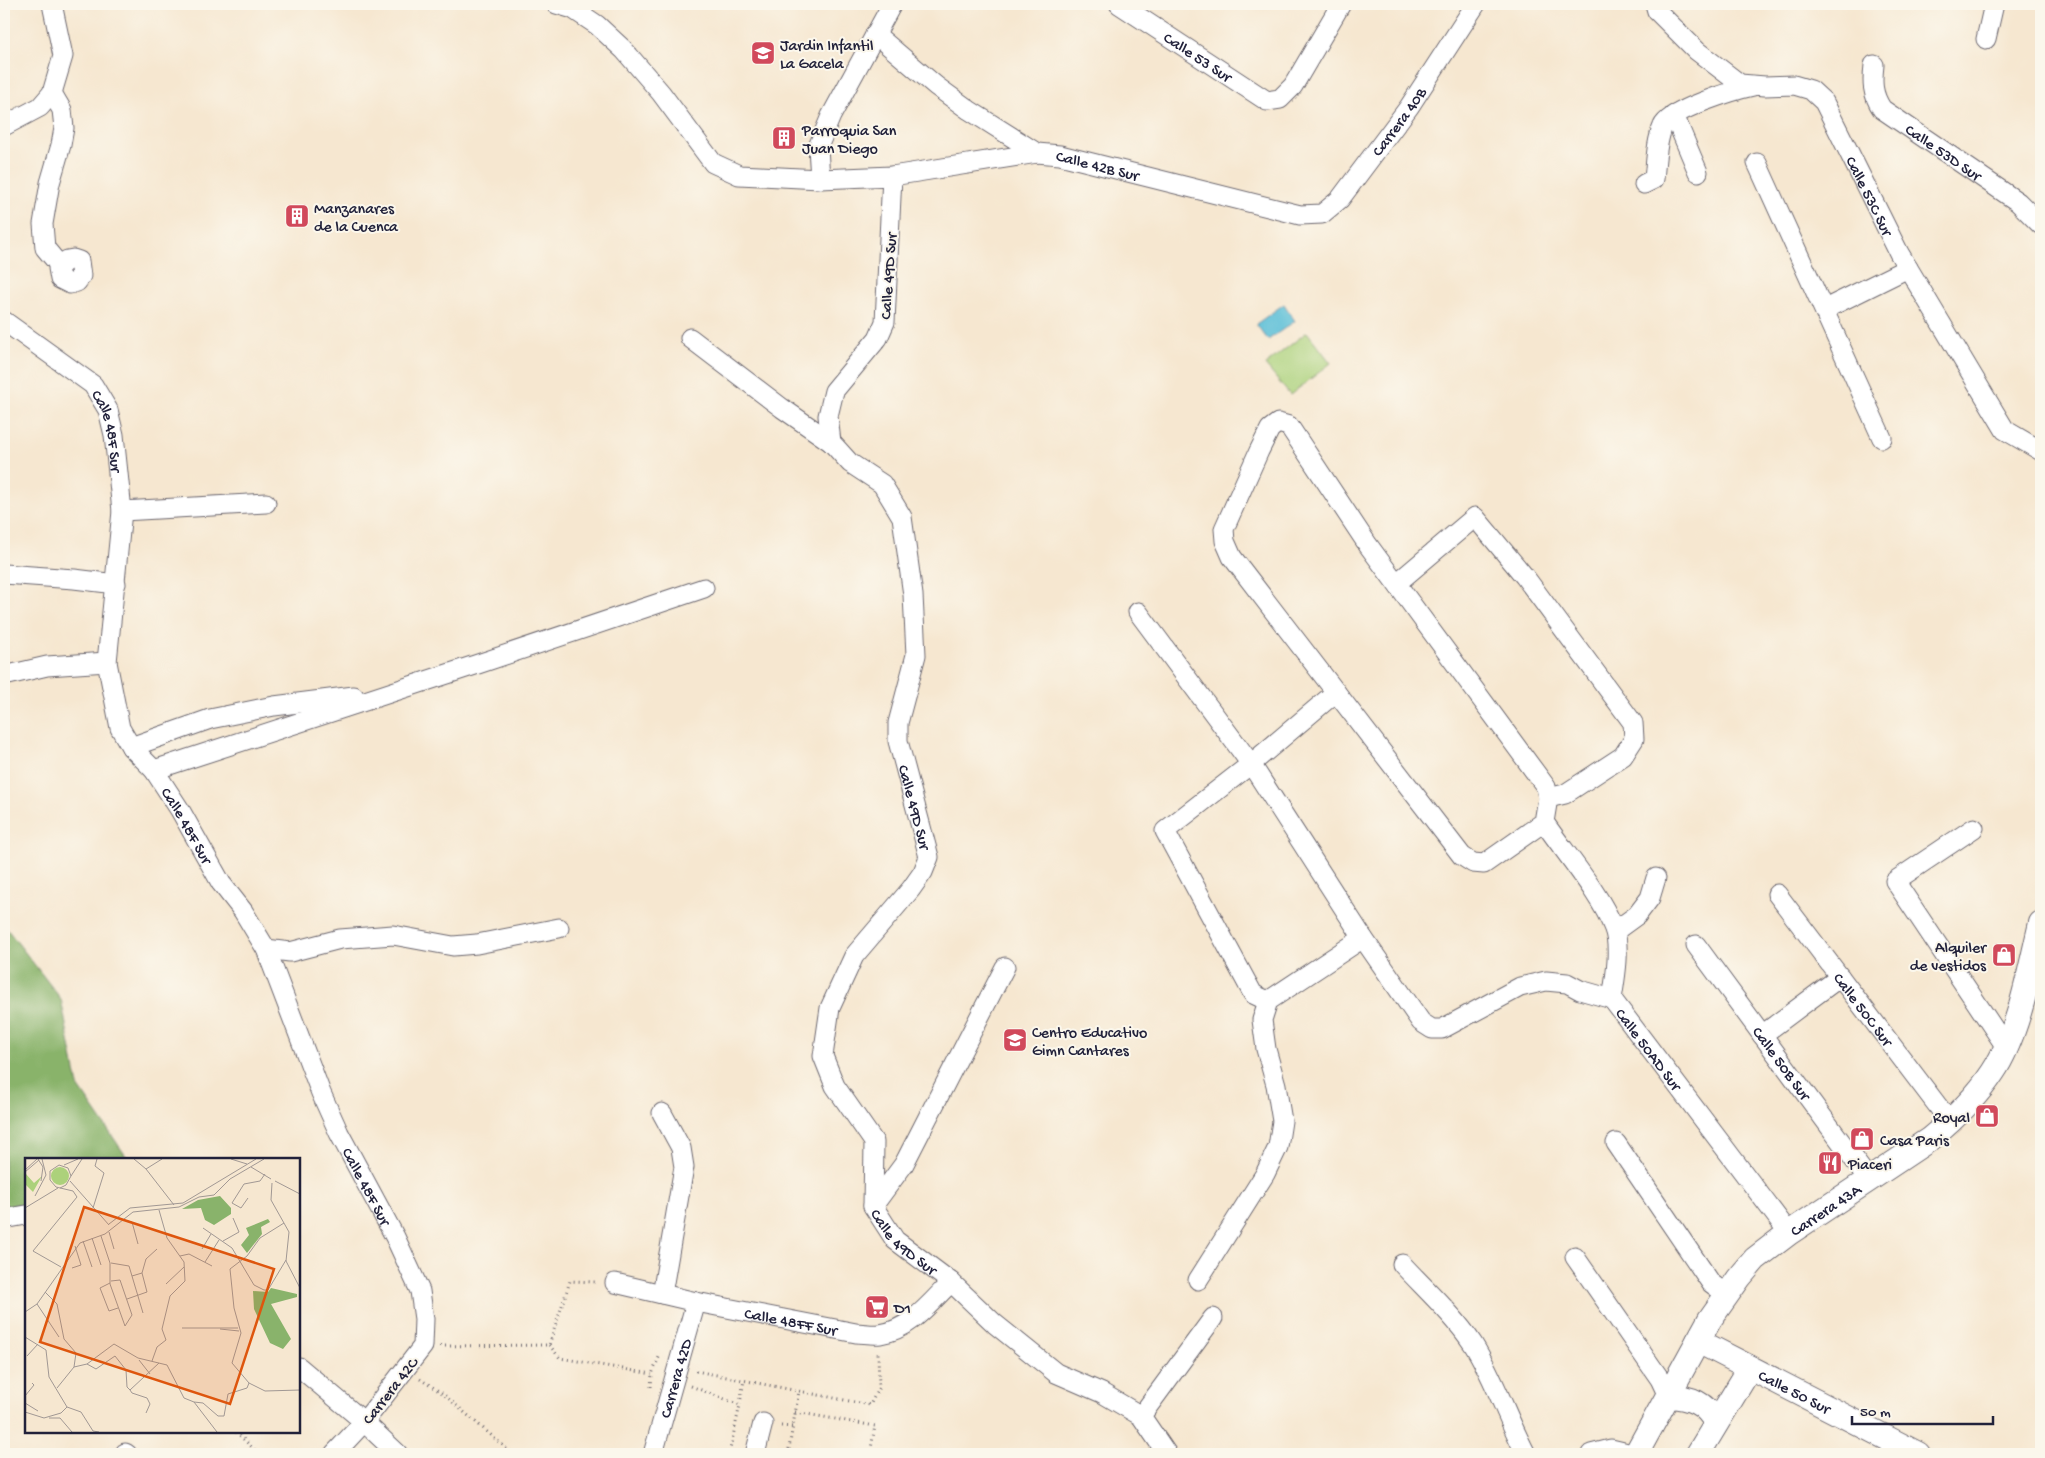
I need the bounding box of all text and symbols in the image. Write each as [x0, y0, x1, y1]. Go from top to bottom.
street label: Calle 53 Sur [1159, 30, 1235, 89]
place label: Jardin Infantil La Gacela [780, 38, 874, 75]
school or university icon: Jardin Infantil La Gacela [750, 40, 776, 66]
street label: Carrera 40B [1369, 84, 1433, 161]
street label: Calle 53D Sur [1900, 122, 1985, 188]
place label: Parroquia San Juan Diego [801, 123, 897, 160]
building icon: Parroquia San Juan Diego [771, 125, 797, 151]
street label: Calle 42B Sur [1054, 148, 1142, 188]
street label: Calle 53C Sur [1840, 154, 1896, 241]
place label: Manzanares de la Cuenca [314, 201, 399, 238]
building icon: Manzanares de la Cuenca [284, 203, 310, 229]
street label: Calle 49D Sur [878, 231, 903, 320]
street label: Calle 48F Sur [85, 388, 124, 475]
street label: Calle 49D Sur [892, 763, 933, 854]
street label: Calle 48F Sur [155, 785, 215, 870]
place label: Alquiler de vestidos [1910, 940, 1987, 977]
shop icon: Alquiler de vestidos [1991, 942, 2017, 968]
street label: Calle 50C Sur [1827, 970, 1896, 1052]
street label: Calle 50AD Sur [1609, 1006, 1685, 1097]
street label: Calle 50B Sur [1746, 1024, 1814, 1106]
place label: Centro Educativo Gimn Cantares [1032, 1025, 1147, 1062]
school or university icon: Centro Educativo Gimn Cantares [1002, 1027, 1028, 1053]
shop icon: Royal [1974, 1103, 2000, 1129]
place label: Royal [1933, 1110, 1970, 1129]
shop icon: Casa Paris [1849, 1126, 1875, 1152]
place label: Casa Paris [1880, 1133, 1950, 1152]
street label: Calle 48F Sur [336, 1145, 394, 1231]
restaurant icon: Piaceri [1817, 1150, 1843, 1176]
place label: Piaceri [1847, 1157, 1892, 1176]
inset map [25, 1158, 300, 1433]
street label: Carrera 43A [1788, 1181, 1867, 1242]
street label: Calle 49D Sur [864, 1206, 940, 1282]
supermarket icon: D1 [864, 1294, 890, 1320]
place label: D1 [893, 1301, 911, 1320]
street label: Calle 48FF Sur [742, 1306, 840, 1342]
street label: Carrera 42D [658, 1337, 698, 1421]
street label: Carrera 42C [360, 1354, 425, 1429]
street label: Calle 50 Sur [1754, 1368, 1834, 1421]
scale bar [1852, 1393, 1994, 1425]
text: 50 m [1860, 1404, 1891, 1422]

